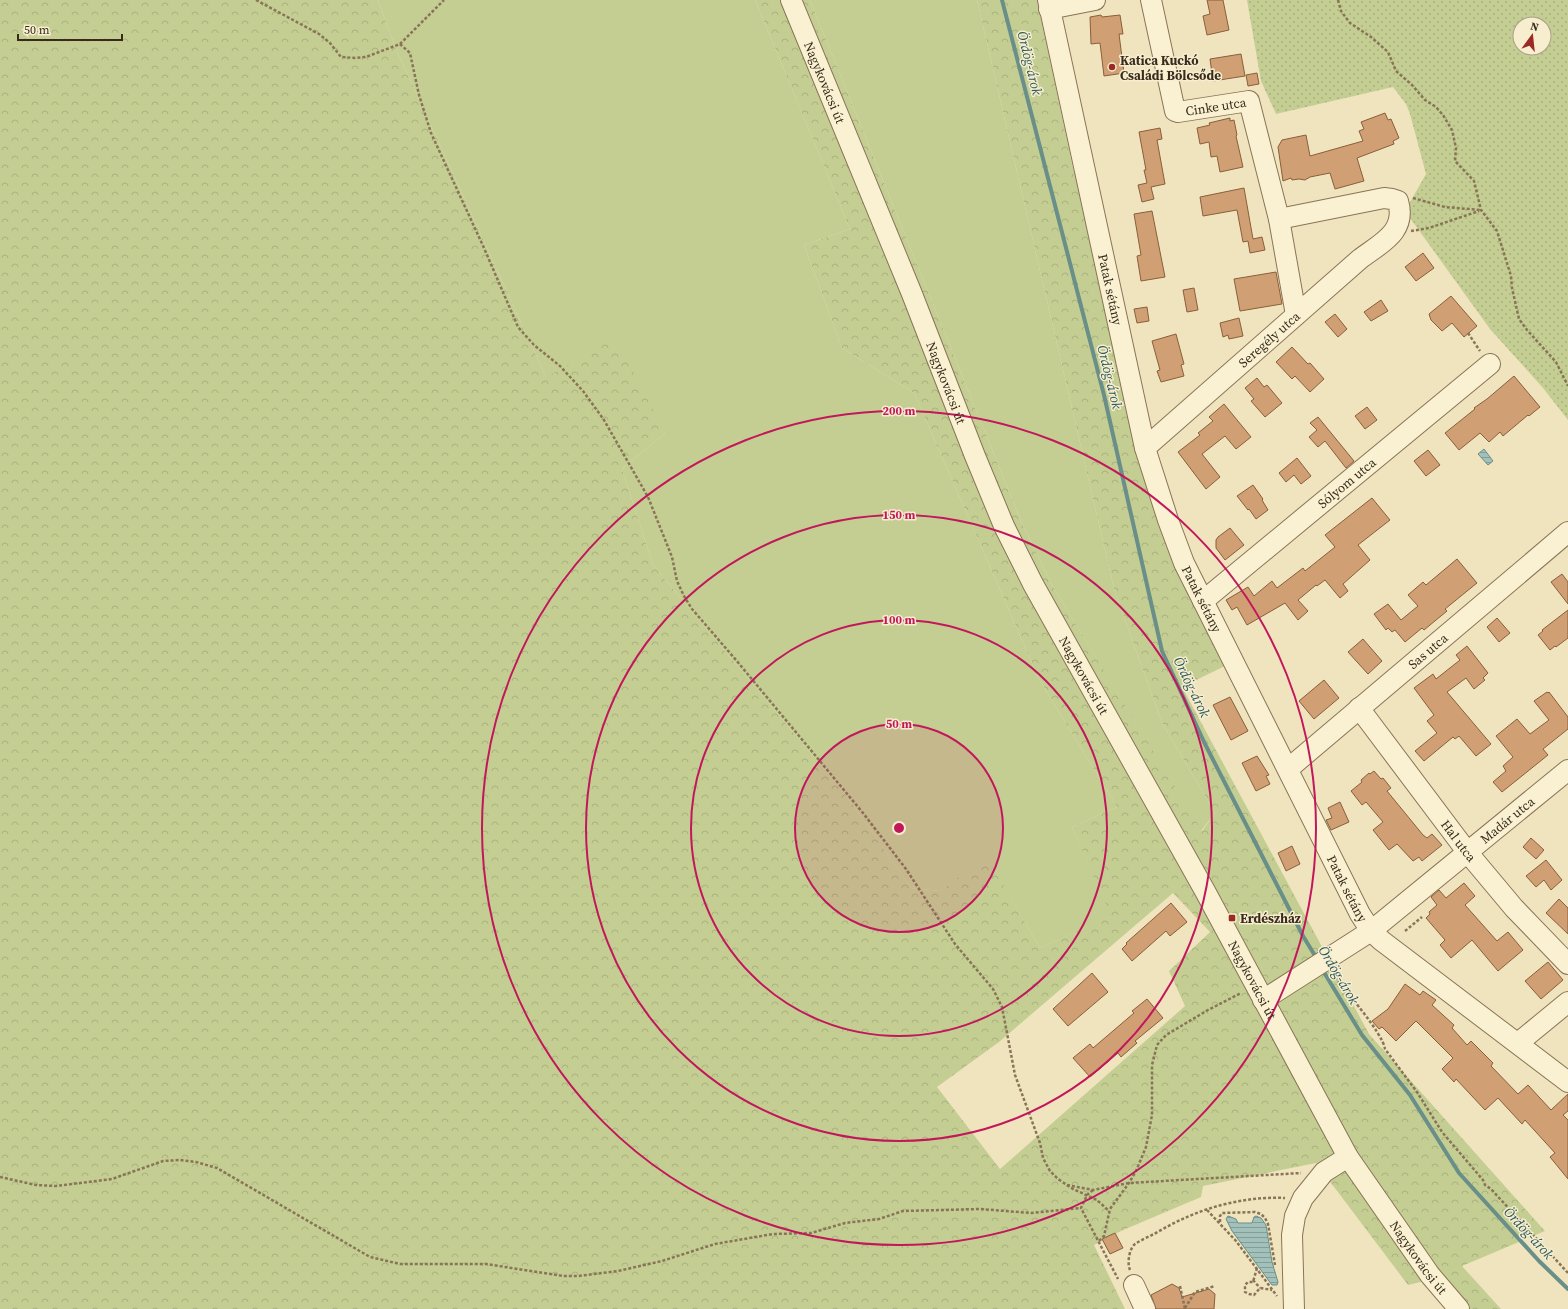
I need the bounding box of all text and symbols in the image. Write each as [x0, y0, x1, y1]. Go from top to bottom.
scale bar [18, 16, 122, 42]
north arrow [1512, 16, 1552, 56]
text: N [1529, 19, 1540, 35]
text: 50 m [24, 22, 50, 38]
water label: Ördög-árok [1012, 29, 1048, 97]
street label: Nagykovácsi út [800, 39, 850, 126]
place label: Katica Kuckó Családi Bölcsőde [1120, 52, 1221, 84]
marker: Katica Kuckó Családi Bölcsőde [1107, 62, 1117, 72]
street label: Cinke utca [1184, 93, 1248, 119]
street label: Patak sétány [1095, 252, 1127, 327]
street label: Seregély utca [1235, 307, 1304, 371]
street label: Nagykovácsi út [923, 339, 970, 427]
water label: Ördög-árok [1092, 343, 1128, 411]
text: 200 m [883, 403, 916, 419]
street label: Sólyom utca [1314, 453, 1379, 512]
text: 150 m [883, 507, 916, 523]
street label: Patak sétány [1178, 563, 1226, 635]
text: 100 m [883, 612, 916, 628]
street label: Sas utca [1404, 629, 1451, 672]
street label: Nagykovácsi út [1055, 633, 1113, 718]
water label: Ördög-árok [1169, 653, 1215, 721]
text: 50 m [886, 716, 912, 732]
street label: Madár utca [1477, 792, 1538, 847]
street label: Hal utca [1437, 816, 1480, 865]
centre of rings [892, 821, 906, 835]
street label: Patak sétány [1323, 852, 1372, 925]
place label: Erdészház [1240, 910, 1301, 927]
marker: Erdészház [1227, 913, 1237, 923]
street label: Nagykovácsi út [1225, 937, 1281, 1023]
water label: Ördög-árok [1314, 942, 1365, 1008]
water label: Ördög-árok [1499, 1202, 1559, 1264]
street label: Nagykovácsi út [1386, 1217, 1452, 1298]

